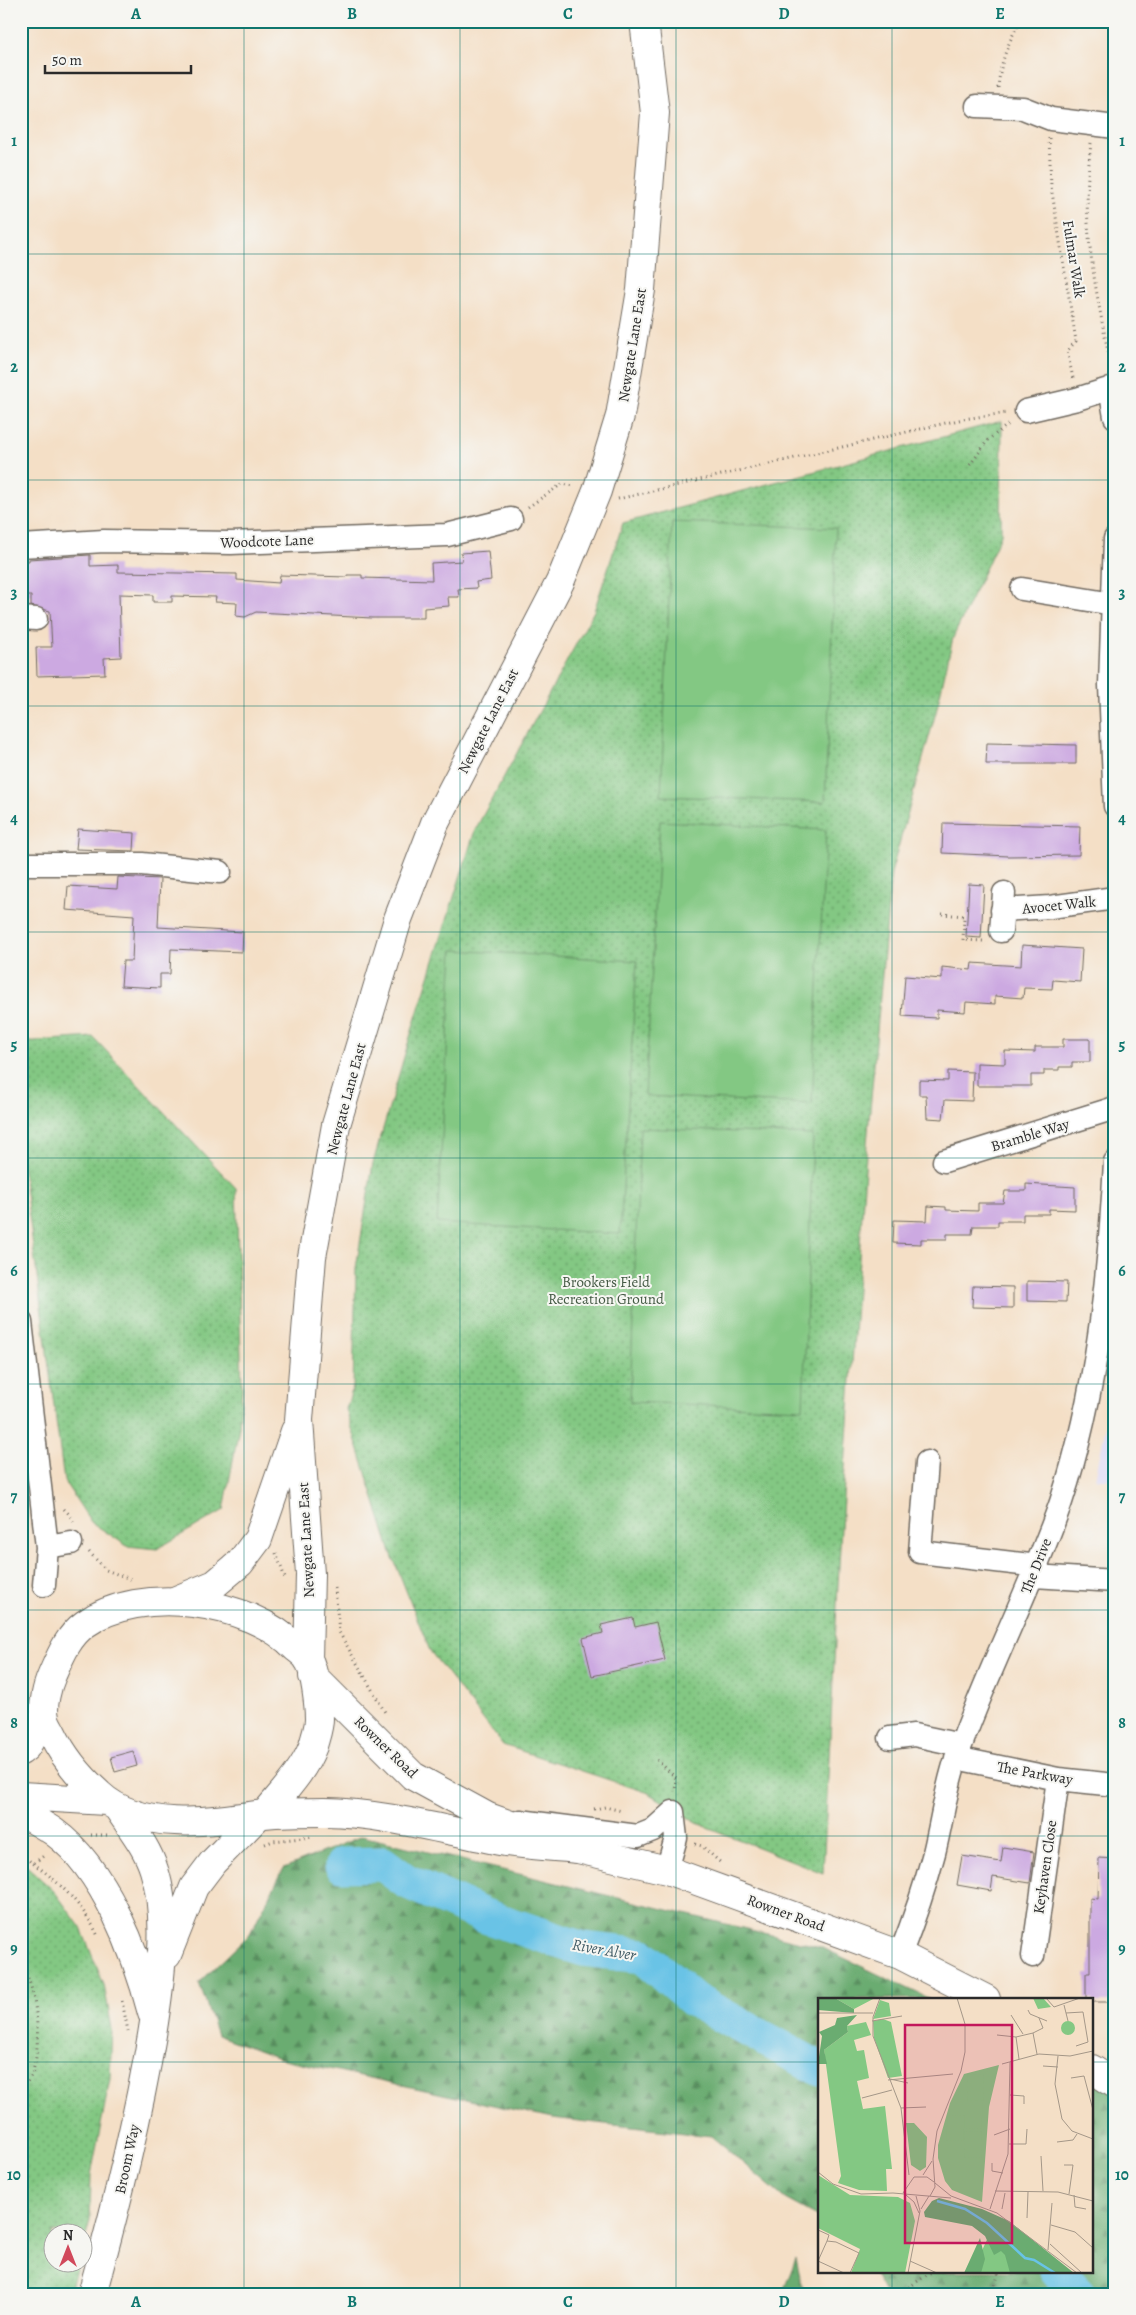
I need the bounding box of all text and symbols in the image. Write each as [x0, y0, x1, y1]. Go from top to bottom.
text: A [130, 3, 142, 25]
text: B [347, 3, 357, 25]
text: C [563, 3, 573, 25]
text: D [778, 3, 790, 25]
text: E [995, 3, 1005, 25]
scale bar [45, 42, 191, 74]
text: 50 m [52, 50, 82, 70]
text: 1 [11, 130, 17, 152]
text: 1 [1119, 130, 1125, 152]
street label: Fulmar Walk [1058, 219, 1090, 300]
street label: Newgate Lane East [613, 286, 651, 404]
text: 2 [10, 356, 18, 378]
text: 2 [1118, 356, 1126, 378]
street label: Woodcote Lane [219, 529, 314, 553]
text: 3 [11, 582, 18, 604]
text: 3 [1119, 582, 1126, 604]
street label: Newgate Lane East [453, 665, 523, 777]
text: 4 [10, 808, 18, 830]
text: 4 [1118, 808, 1126, 830]
street label: Avocet Walk [1020, 891, 1097, 919]
text: 5 [11, 1034, 18, 1056]
text: 5 [1119, 1034, 1126, 1056]
street label: Newgate Lane East [321, 1041, 371, 1157]
street label: Bramble Way [988, 1114, 1072, 1156]
text: 6 [10, 1260, 18, 1282]
text: 6 [1118, 1260, 1126, 1282]
park label: Brookers Field Recreation Ground [548, 1272, 665, 1309]
street label: Newgate Lane East [293, 1482, 319, 1598]
text: 7 [11, 1486, 18, 1508]
text: 7 [1119, 1486, 1126, 1508]
street label: The Drive [1016, 1535, 1056, 1597]
text: 8 [10, 1712, 18, 1734]
street label: Rowner Road [350, 1712, 423, 1783]
text: 8 [1118, 1712, 1126, 1734]
street label: The Parkway [996, 1757, 1075, 1790]
street label: Keyhaven Close [1029, 1818, 1062, 1915]
street label: Rowner Road [744, 1890, 829, 1937]
water label: River Alver [570, 1934, 638, 1966]
text: 9 [10, 1938, 18, 1960]
text: 9 [1118, 1938, 1126, 1960]
inset map [818, 1998, 1094, 2272]
street label: Broom Way [110, 2122, 144, 2196]
text: 10 [7, 2164, 21, 2186]
text: 10 [1115, 2164, 1129, 2186]
north arrow [42, 2222, 92, 2272]
text: N [63, 2226, 73, 2245]
text: A [130, 2291, 142, 2313]
text: B [347, 2291, 357, 2313]
text: C [563, 2291, 573, 2313]
text: D [778, 2291, 790, 2313]
text: E [995, 2291, 1005, 2313]

